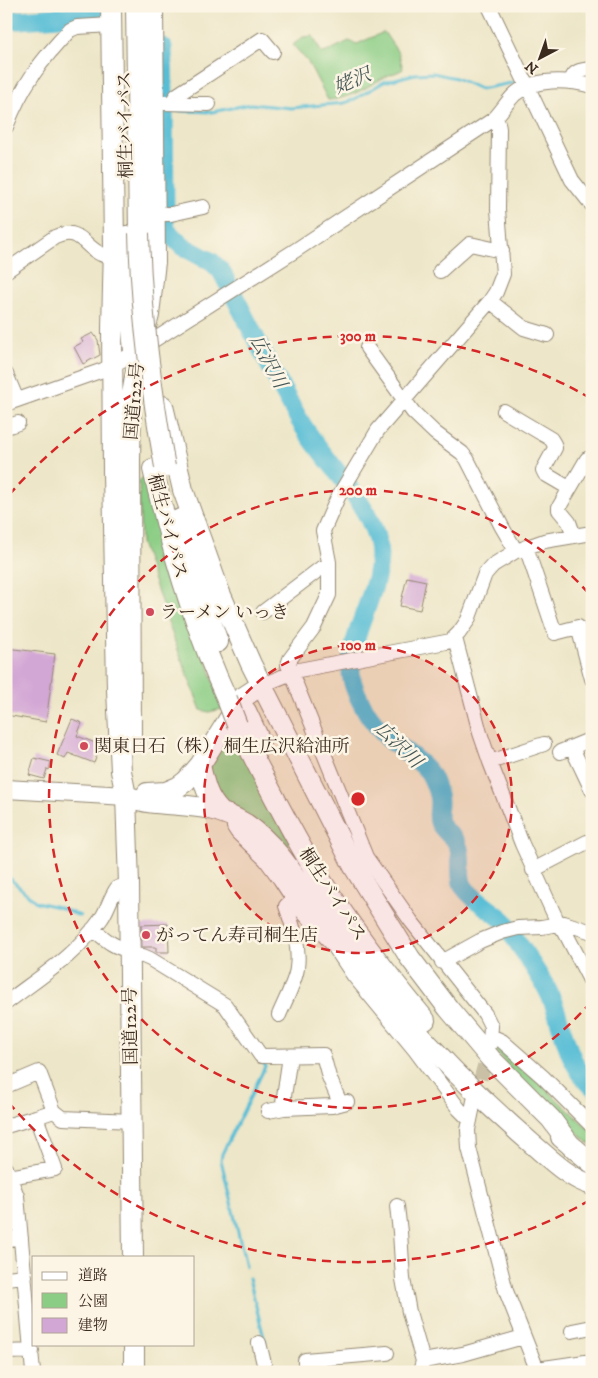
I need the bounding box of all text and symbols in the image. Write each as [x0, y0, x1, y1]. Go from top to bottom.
north arrow [516, 32, 566, 82]
text: N [522, 56, 542, 78]
water label: 姥沢 [331, 63, 376, 99]
street label: 桐生バイパス [114, 71, 138, 179]
text: 300 m [340, 327, 377, 346]
water label: 広沢川 [244, 331, 292, 394]
street label: 国道122号 [121, 361, 149, 441]
street label: 桐生バイパス [142, 471, 192, 581]
text: 200 m [339, 481, 378, 500]
place label: ラーメン いっき [160, 602, 289, 624]
marker: ラーメン いっき [144, 606, 156, 618]
text: 100 m [340, 636, 377, 655]
water label: 広沢川 [369, 717, 428, 775]
place label: 関東日石（株） 桐生広沢給油所 [94, 736, 350, 758]
marker: 関東日石（株） 桐生広沢給油所 [78, 740, 90, 752]
centre of rings [349, 790, 367, 808]
street label: 桐生バイパス [294, 843, 371, 946]
place label: がってん寿司桐生店 [156, 925, 318, 947]
marker: がってん寿司桐生店 [140, 929, 152, 941]
street label: 国道122号 [119, 987, 143, 1065]
legend [32, 1256, 195, 1346]
text: 道路 [78, 1266, 108, 1285]
text: 公園 [78, 1292, 108, 1311]
text: 建物 [78, 1316, 108, 1335]

